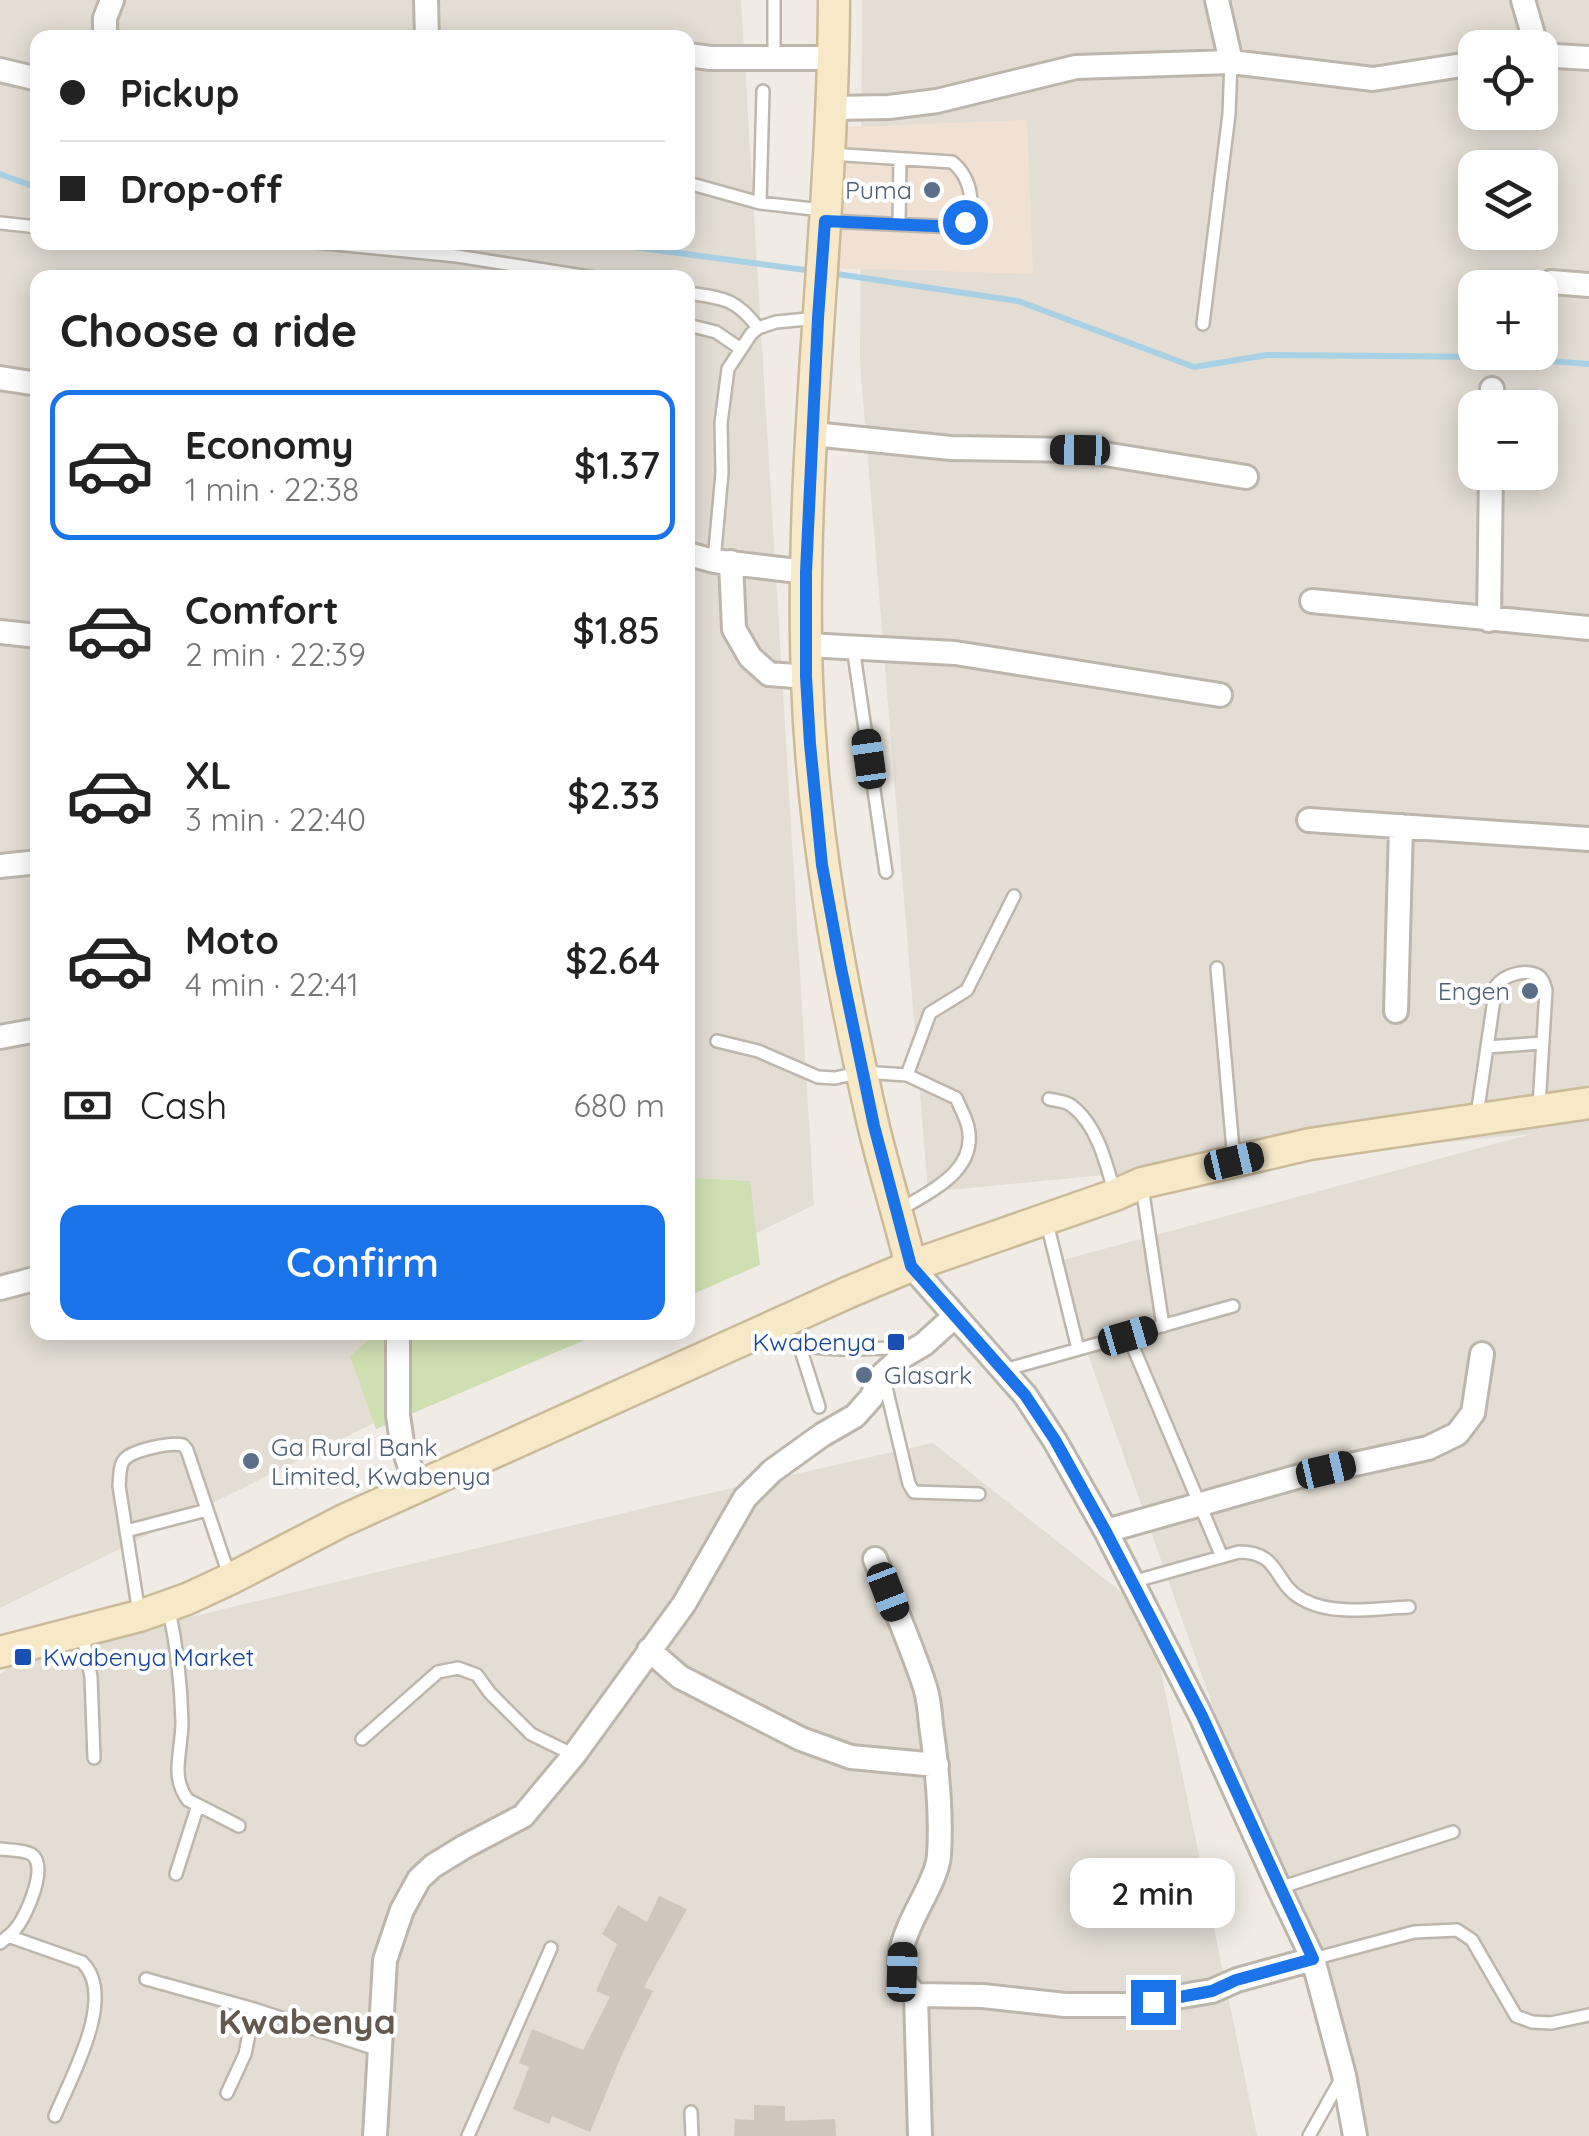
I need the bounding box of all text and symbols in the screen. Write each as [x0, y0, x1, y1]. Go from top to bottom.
map controls [1458, 30, 1558, 490]
button: locate [1458, 30, 1558, 130]
text: Pickup [120, 69, 239, 117]
button: layers [1458, 150, 1558, 250]
text: Drop-off [120, 165, 282, 213]
place label: Puma [845, 174, 912, 205]
marker: Puma [921, 179, 943, 201]
route start [943, 200, 988, 245]
button: + [1458, 270, 1558, 370]
text: Choose a ride [60, 302, 357, 358]
button: − [1458, 390, 1558, 490]
icon: car [65, 420, 155, 510]
text: Economy [185, 421, 354, 469]
car [1050, 434, 1110, 466]
text: $1.37 [574, 441, 660, 489]
text: 1 min · 22:38 [185, 469, 359, 509]
icon: car [65, 585, 155, 675]
text: Comfort [185, 586, 339, 634]
text: $1.85 [572, 606, 660, 654]
text: 2 min · 22:39 [185, 634, 366, 674]
car [850, 727, 888, 791]
icon: car [65, 750, 155, 840]
text: XL [185, 751, 231, 799]
text: $2.33 [567, 771, 660, 819]
text: 3 min · 22:40 [185, 799, 366, 839]
icon: car [65, 915, 155, 1005]
text: Moto [185, 916, 279, 964]
text: $2.64 [565, 936, 660, 984]
text: 4 min · 22:41 [185, 964, 359, 1004]
place label: Engen [1438, 975, 1510, 1006]
marker: Engen [1519, 980, 1541, 1002]
icon: cash [60, 1078, 115, 1133]
text: Cash [140, 1081, 227, 1129]
text: 680 m [574, 1085, 665, 1125]
car [1201, 1140, 1267, 1182]
button: Confirm [60, 1205, 665, 1320]
car [1095, 1313, 1161, 1359]
place label: Kwabenya [752, 1326, 876, 1357]
marker: Kwabenya [885, 1331, 907, 1353]
place label: Glasark [884, 1359, 972, 1390]
marker: Glasark [853, 1364, 875, 1386]
place label: Ga Rural Bank Limited, Kwabenya [271, 1431, 491, 1491]
car [1293, 1449, 1359, 1491]
marker: Ga Rural Bank Limited, Kwabenya [240, 1450, 262, 1472]
car [863, 1559, 913, 1625]
place label: Kwabenya Market [43, 1641, 254, 1672]
marker: Kwabenya Market [12, 1646, 34, 1668]
callout: 2 min [1070, 1857, 1236, 1927]
text: 2 min [1111, 1873, 1194, 1913]
car [886, 1941, 918, 2003]
route end [1131, 1980, 1176, 2025]
district label: Kwabenya [218, 1999, 396, 2043]

